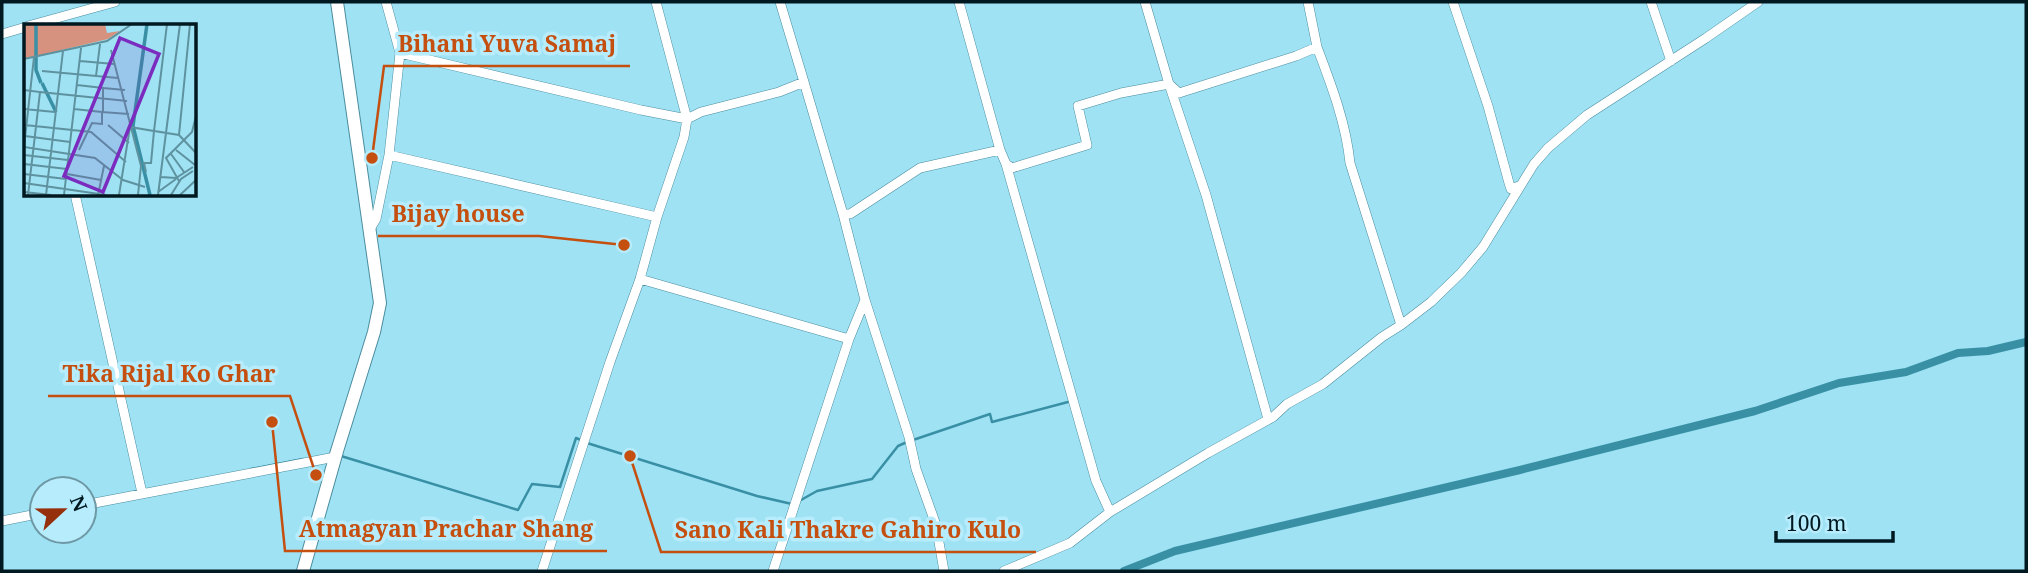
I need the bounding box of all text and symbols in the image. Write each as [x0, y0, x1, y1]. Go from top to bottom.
callout: Bihani Yuva Samaj [384, 22, 630, 66]
inset map [24, 24, 196, 196]
text: Bihani Yuva Samaj [398, 27, 616, 59]
callout: Bijay house [378, 192, 539, 236]
text: Bijay house [391, 197, 525, 229]
callout: Tika Rijal Ko Ghar [48, 352, 290, 396]
text: Tika Rijal Ko Ghar [62, 357, 276, 389]
north arrow [28, 475, 98, 545]
text: N [64, 492, 94, 515]
scale bar [1776, 500, 1893, 544]
callout: Atmagyan Prachar Shang [285, 507, 607, 551]
callout: Sano Kali Thakre Gahiro Kulo [661, 508, 1036, 552]
text: 100 m [1786, 509, 1847, 537]
text: Atmagyan Prachar Shang [299, 512, 593, 544]
text: Sano Kali Thakre Gahiro Kulo [675, 513, 1021, 545]

